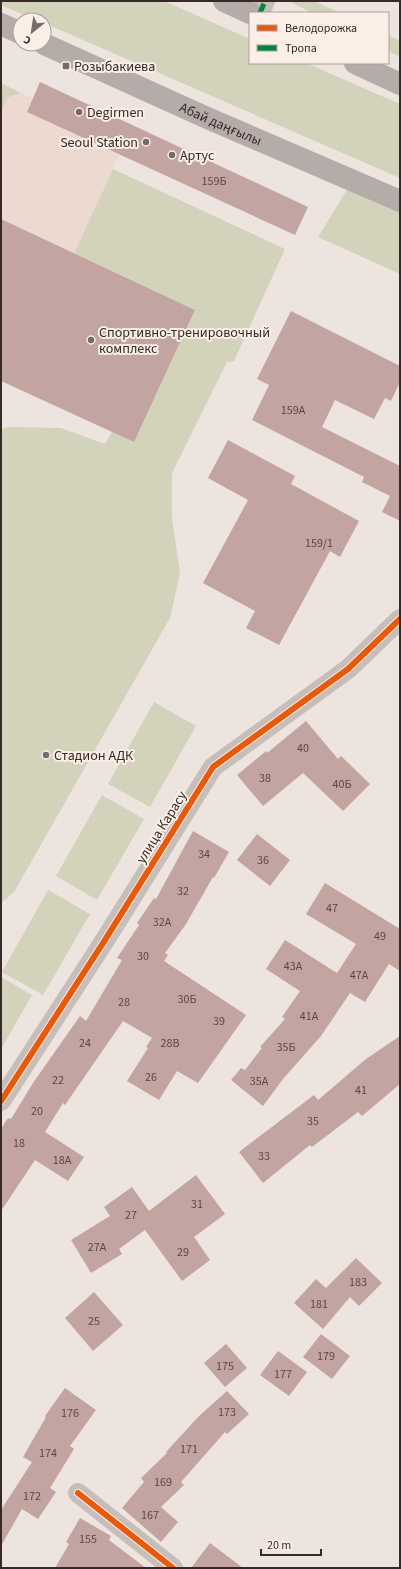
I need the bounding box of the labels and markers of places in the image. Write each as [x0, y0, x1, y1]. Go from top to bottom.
place label: Розыбакиева [74, 57, 155, 77]
marker: Розыбакиева [61, 61, 71, 71]
place label: Degirmen [87, 103, 144, 123]
marker: Degirmen [74, 107, 84, 117]
place label: Seoul Station [60, 133, 138, 153]
marker: Seoul Station [141, 137, 151, 147]
place label: Артус [180, 146, 215, 166]
marker: Артус [167, 150, 177, 160]
place label: Спортивно-тренировочный комплекс [99, 323, 270, 359]
marker: Спортивно-тренировочный комплекс [86, 335, 96, 345]
place label: Стадион АДК [54, 746, 134, 766]
marker: Стадион АДК [41, 750, 51, 760]

